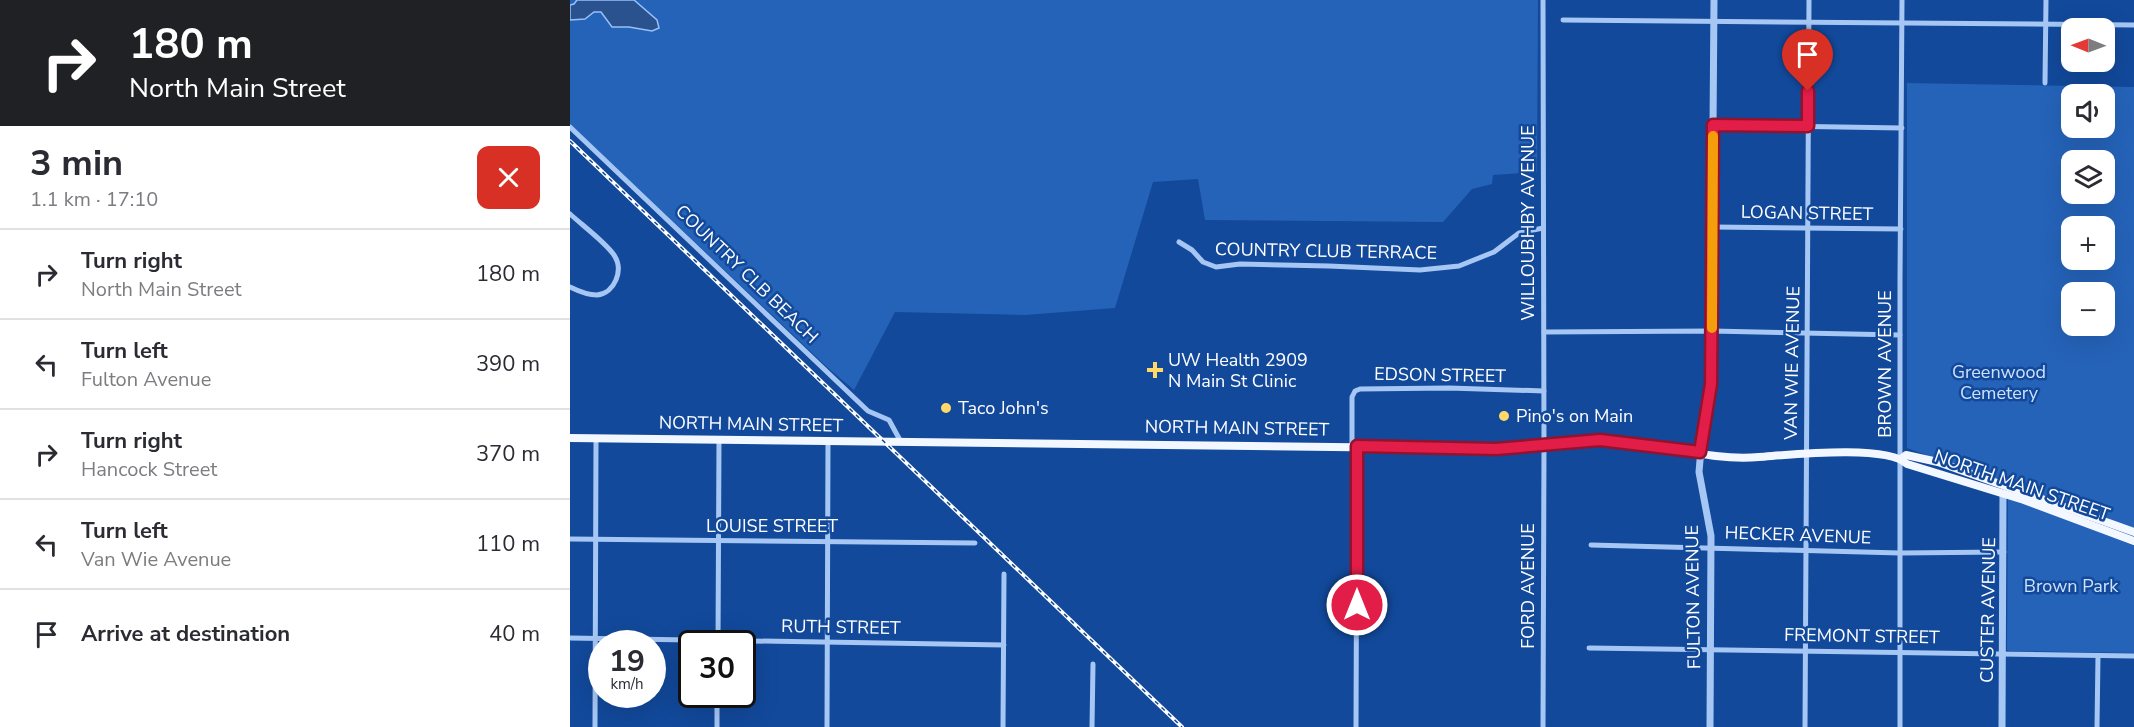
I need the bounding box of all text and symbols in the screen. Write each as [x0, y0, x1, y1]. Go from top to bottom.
text: 180 m [129, 16, 253, 73]
north arrow [2061, 18, 2115, 72]
map controls [2061, 18, 2115, 336]
icon: right [30, 24, 108, 102]
pin [1782, 29, 1833, 91]
icon: arrive [1791, 38, 1824, 71]
text: North Main Street [129, 70, 346, 107]
button: sound [2061, 84, 2115, 138]
street label: WILLOUBHBY AVENUE [1516, 125, 1540, 321]
text: 3 min [30, 139, 123, 188]
button: close [477, 146, 540, 209]
button: layers [2061, 150, 2115, 204]
text: 1.1 km · 17:10 [30, 186, 158, 213]
street label: COUNTRY CLB BEACH [670, 199, 824, 349]
street label: LOGAN STREET [1741, 200, 1874, 226]
button: + [2061, 216, 2115, 270]
street label: COUNTRY CLUB TERRACE [1215, 237, 1437, 265]
text: Turn right [81, 246, 182, 276]
icon: right [30, 258, 63, 291]
text: 180 m [476, 259, 540, 289]
text: North Main Street [81, 276, 242, 303]
button: − [2061, 282, 2115, 336]
street label: VAN WIE AVENUE [1779, 286, 1805, 441]
street label: BROWN AVENUE [1873, 290, 1897, 438]
text: Turn left [81, 336, 168, 366]
icon: left [30, 348, 63, 381]
place label: UW Health 2909 N Main St Clinic [1168, 348, 1308, 393]
text: 390 m [476, 349, 540, 379]
park label: Greenwood Cemetery [1952, 360, 2046, 405]
marker: UW Health 2909 N Main St Clinic [1146, 361, 1164, 379]
street label: EDSON STREET [1374, 362, 1506, 388]
text: Fulton Avenue [81, 366, 211, 393]
place label: Taco John's [958, 396, 1049, 420]
marker: Taco John's [939, 401, 953, 415]
place label: Pino's on Main [1516, 404, 1633, 428]
marker: Pino's on Main [1497, 409, 1511, 423]
street label: NORTH MAIN STREET [659, 410, 844, 438]
street label: NORTH MAIN STREET [1145, 414, 1330, 442]
text: Turn right [81, 426, 182, 456]
icon: right [30, 438, 63, 471]
text: 370 m [476, 439, 540, 469]
street label: NORTH MAIN STREET [1931, 444, 2113, 526]
text: Hancock Street [81, 456, 217, 483]
street label: LOUISE STREET [706, 514, 838, 538]
text: Turn left [81, 516, 168, 546]
street label: HECKER AVENUE [1724, 520, 1872, 550]
street label: FORD AVENUE [1516, 523, 1540, 649]
street label: FULTON AVENUE [1680, 525, 1706, 669]
icon: left [30, 528, 63, 561]
text: 110 m [476, 529, 540, 559]
street label: CUSTER AVENUE [1975, 537, 2001, 683]
text: Van Wie Avenue [81, 546, 231, 573]
position arrow [1325, 573, 1389, 637]
park label: Brown Park [2024, 574, 2119, 598]
street label: RUTH STREET [781, 614, 901, 640]
icon: arrive [30, 618, 63, 651]
text: Arrive at destination [81, 619, 290, 649]
text: 40 m [489, 619, 540, 649]
street label: FREMONT STREET [1784, 623, 1940, 649]
speed limit sign: 30 [678, 630, 756, 708]
text: 19 [609, 641, 645, 682]
text: km/h [610, 674, 644, 694]

